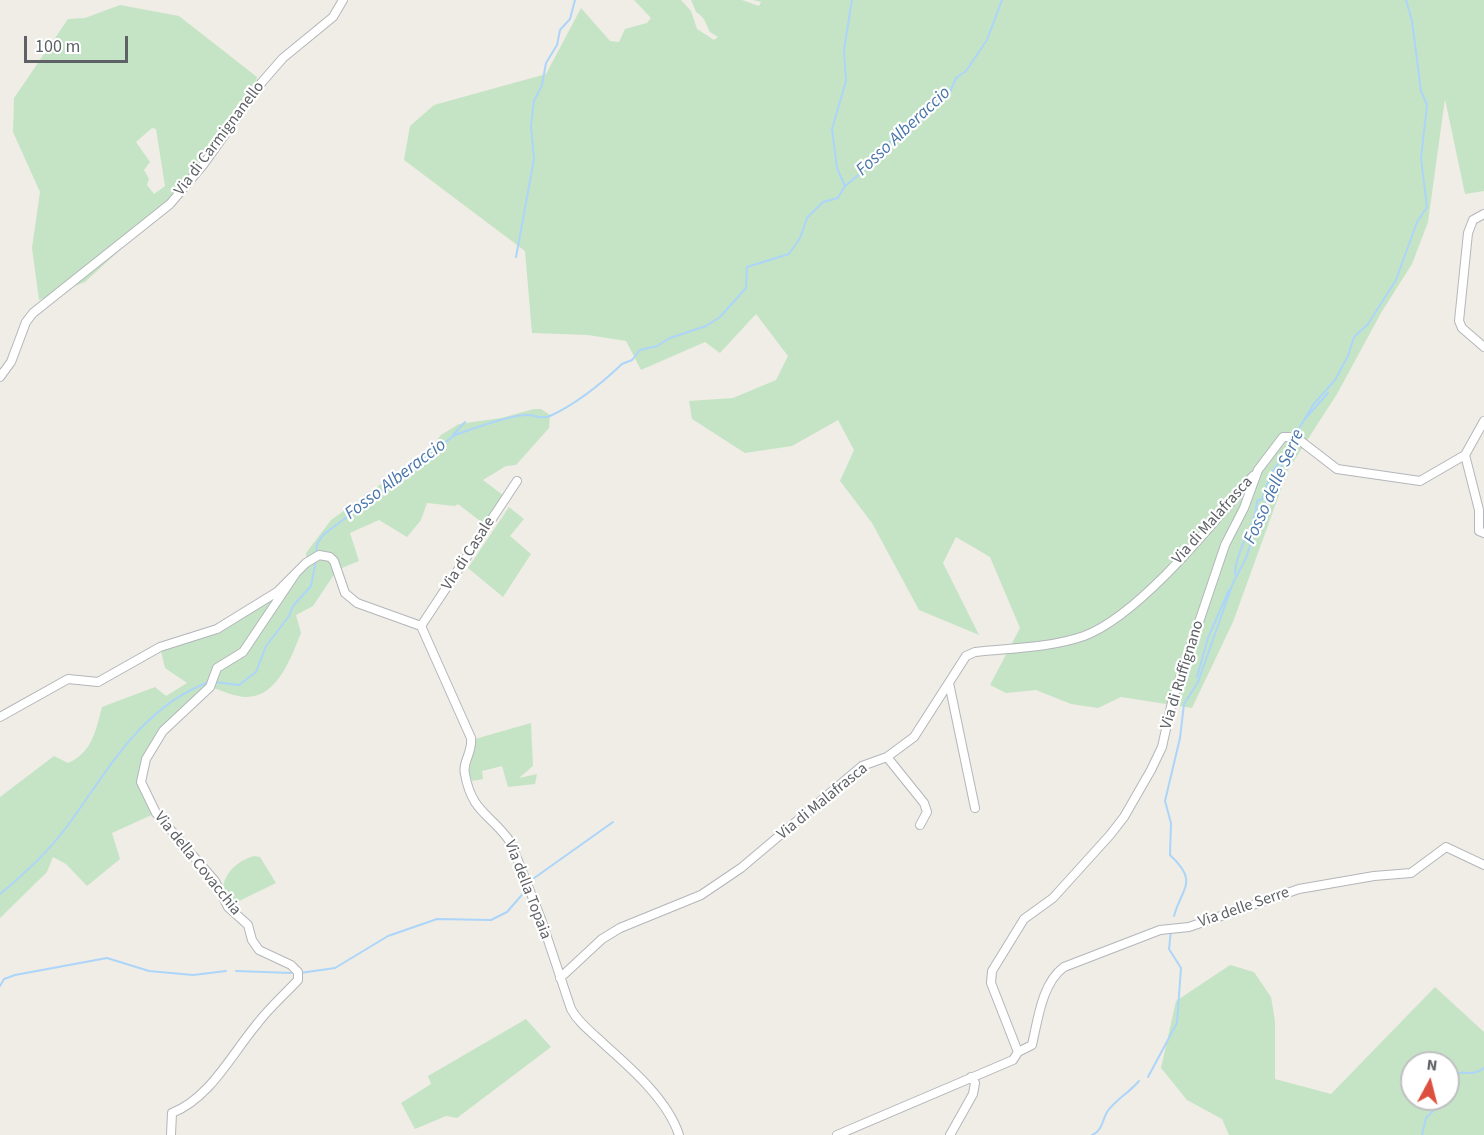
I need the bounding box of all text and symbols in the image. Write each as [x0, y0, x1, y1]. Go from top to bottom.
scale bar [27, 24, 130, 62]
text: 100 m [35, 34, 80, 59]
street label: Via di Carmignanello [171, 78, 269, 200]
water label: Fosso Alberaccio [852, 83, 956, 181]
water label: Fosso delle Serre [1240, 426, 1310, 548]
water label: Fosso Alberaccio [341, 435, 451, 525]
street label: Via di Malafrasca [1169, 473, 1257, 569]
street label: Via di Casale [438, 514, 500, 594]
street label: Via di Ruffignano [1157, 618, 1209, 732]
street label: Via di Malafrasca [774, 760, 872, 844]
street label: Via della Covacchia [149, 808, 245, 920]
street label: Via della Topaia [499, 838, 555, 942]
street label: Via delle Serre [1196, 883, 1292, 933]
north arrow [1400, 1051, 1460, 1111]
text: N [1425, 1054, 1439, 1077]

